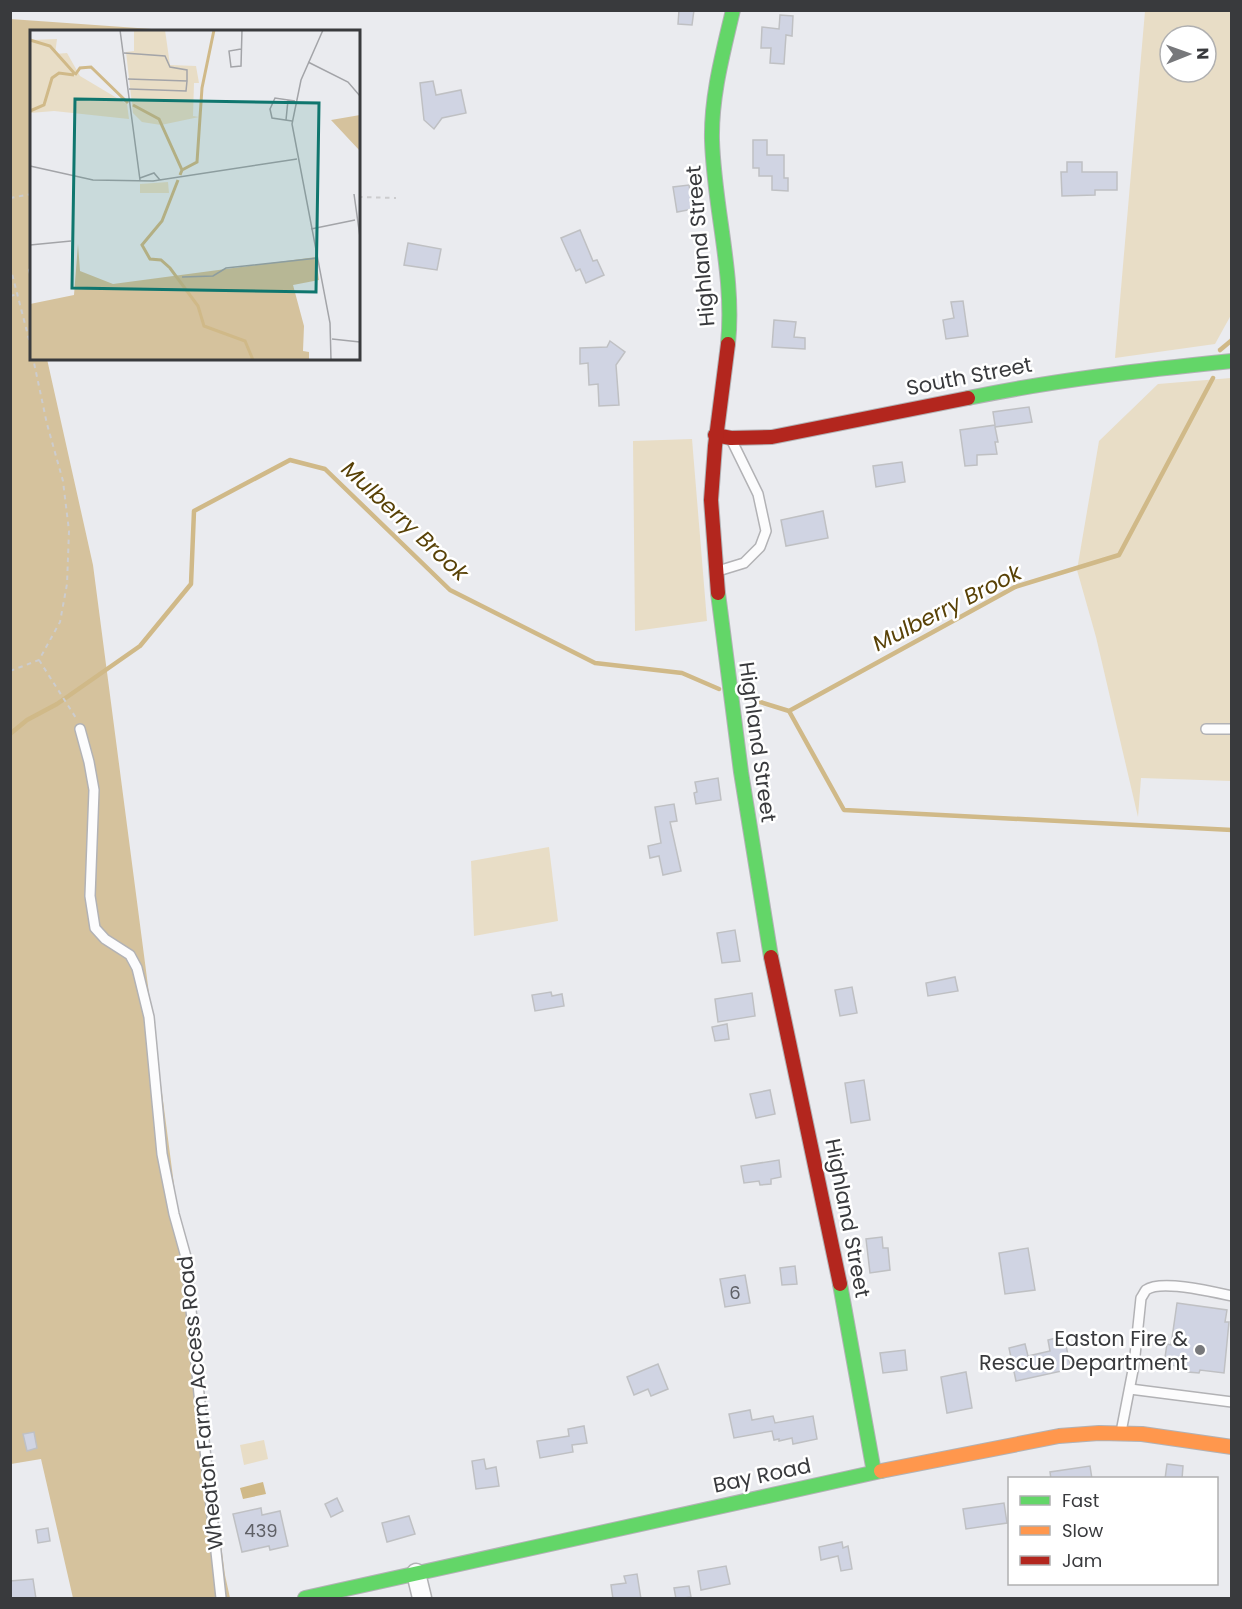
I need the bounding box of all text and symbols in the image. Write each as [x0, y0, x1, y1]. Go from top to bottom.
north arrow [1158, 24, 1218, 84]
inset map [30, 30, 360, 360]
text: N [1191, 48, 1214, 60]
street label: Highland Street [679, 164, 721, 328]
street label: South Street [904, 350, 1034, 402]
water label: Mulberry Brook [335, 454, 477, 589]
water label: Mulberry Brook [867, 556, 1028, 659]
street label: Highland Street [732, 660, 784, 824]
street label: Highland Street [818, 1136, 878, 1300]
street label: Wheaton Farm Access Road [170, 1254, 230, 1552]
house number: 6 [729, 1280, 741, 1305]
place label: Easton Fire & Rescue Department [979, 1324, 1188, 1377]
marker: Easton Fire & Rescue Department [1193, 1343, 1207, 1357]
street label: Bay Road [711, 1451, 813, 1499]
legend [1008, 1477, 1218, 1585]
text: Fast [1062, 1488, 1099, 1513]
house number: 439 [244, 1518, 278, 1543]
text: Slow [1062, 1518, 1104, 1543]
text: Jam [1062, 1548, 1102, 1573]

